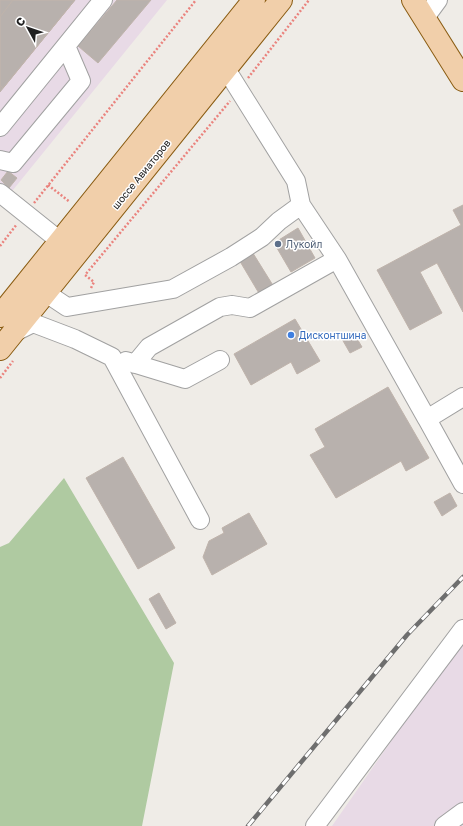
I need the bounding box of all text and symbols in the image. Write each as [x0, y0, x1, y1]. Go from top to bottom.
north arrow [8, 8, 48, 48]
text: С [12, 14, 28, 28]
street label: шоссе Авиаторов [109, 137, 173, 211]
place label: Лукойл [286, 238, 322, 250]
marker: Лукойл [273, 239, 283, 249]
place label: Дисконтшина [299, 329, 366, 341]
marker: Дисконтшина [286, 330, 296, 340]

